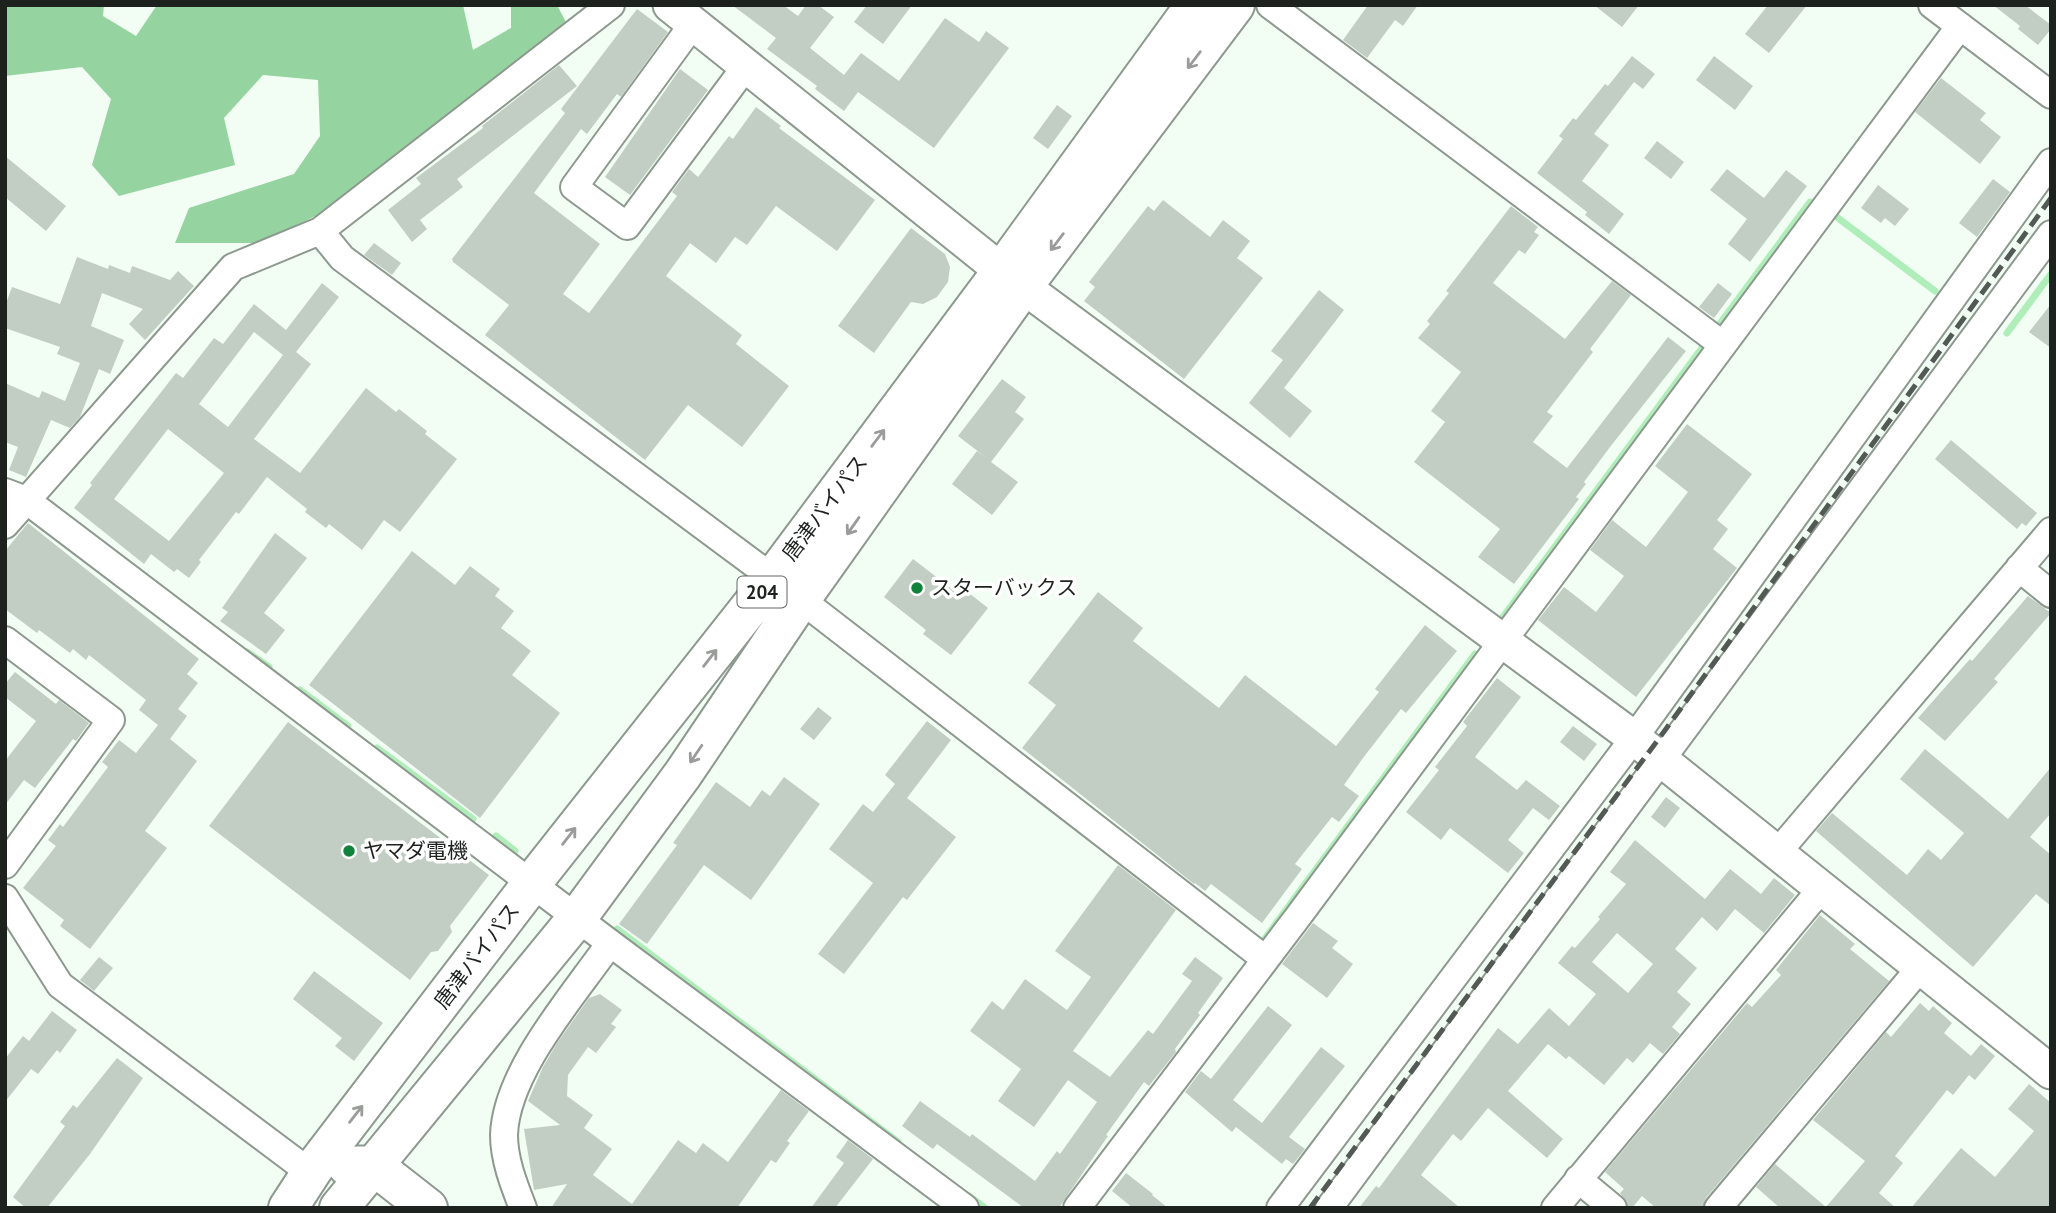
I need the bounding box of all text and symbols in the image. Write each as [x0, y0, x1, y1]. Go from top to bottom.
one-way arrow [1186, 50, 1201, 69]
one-way arrow [1050, 232, 1064, 251]
one-way arrow [870, 429, 885, 448]
street label: 唐津バイパス [776, 449, 873, 566]
one-way arrow [846, 516, 860, 535]
place label: スターバックス [931, 574, 1077, 601]
road number: 204 [738, 576, 786, 608]
marker: スターバックス [909, 580, 925, 596]
one-way arrow [703, 649, 718, 667]
one-way arrow [689, 744, 703, 763]
one-way arrow [561, 828, 577, 846]
place label: ヤマダ電機 [363, 837, 468, 864]
marker: ヤマダ電機 [341, 843, 357, 859]
street label: 唐津バイパス [428, 897, 525, 1014]
one-way arrow [349, 1105, 364, 1124]

